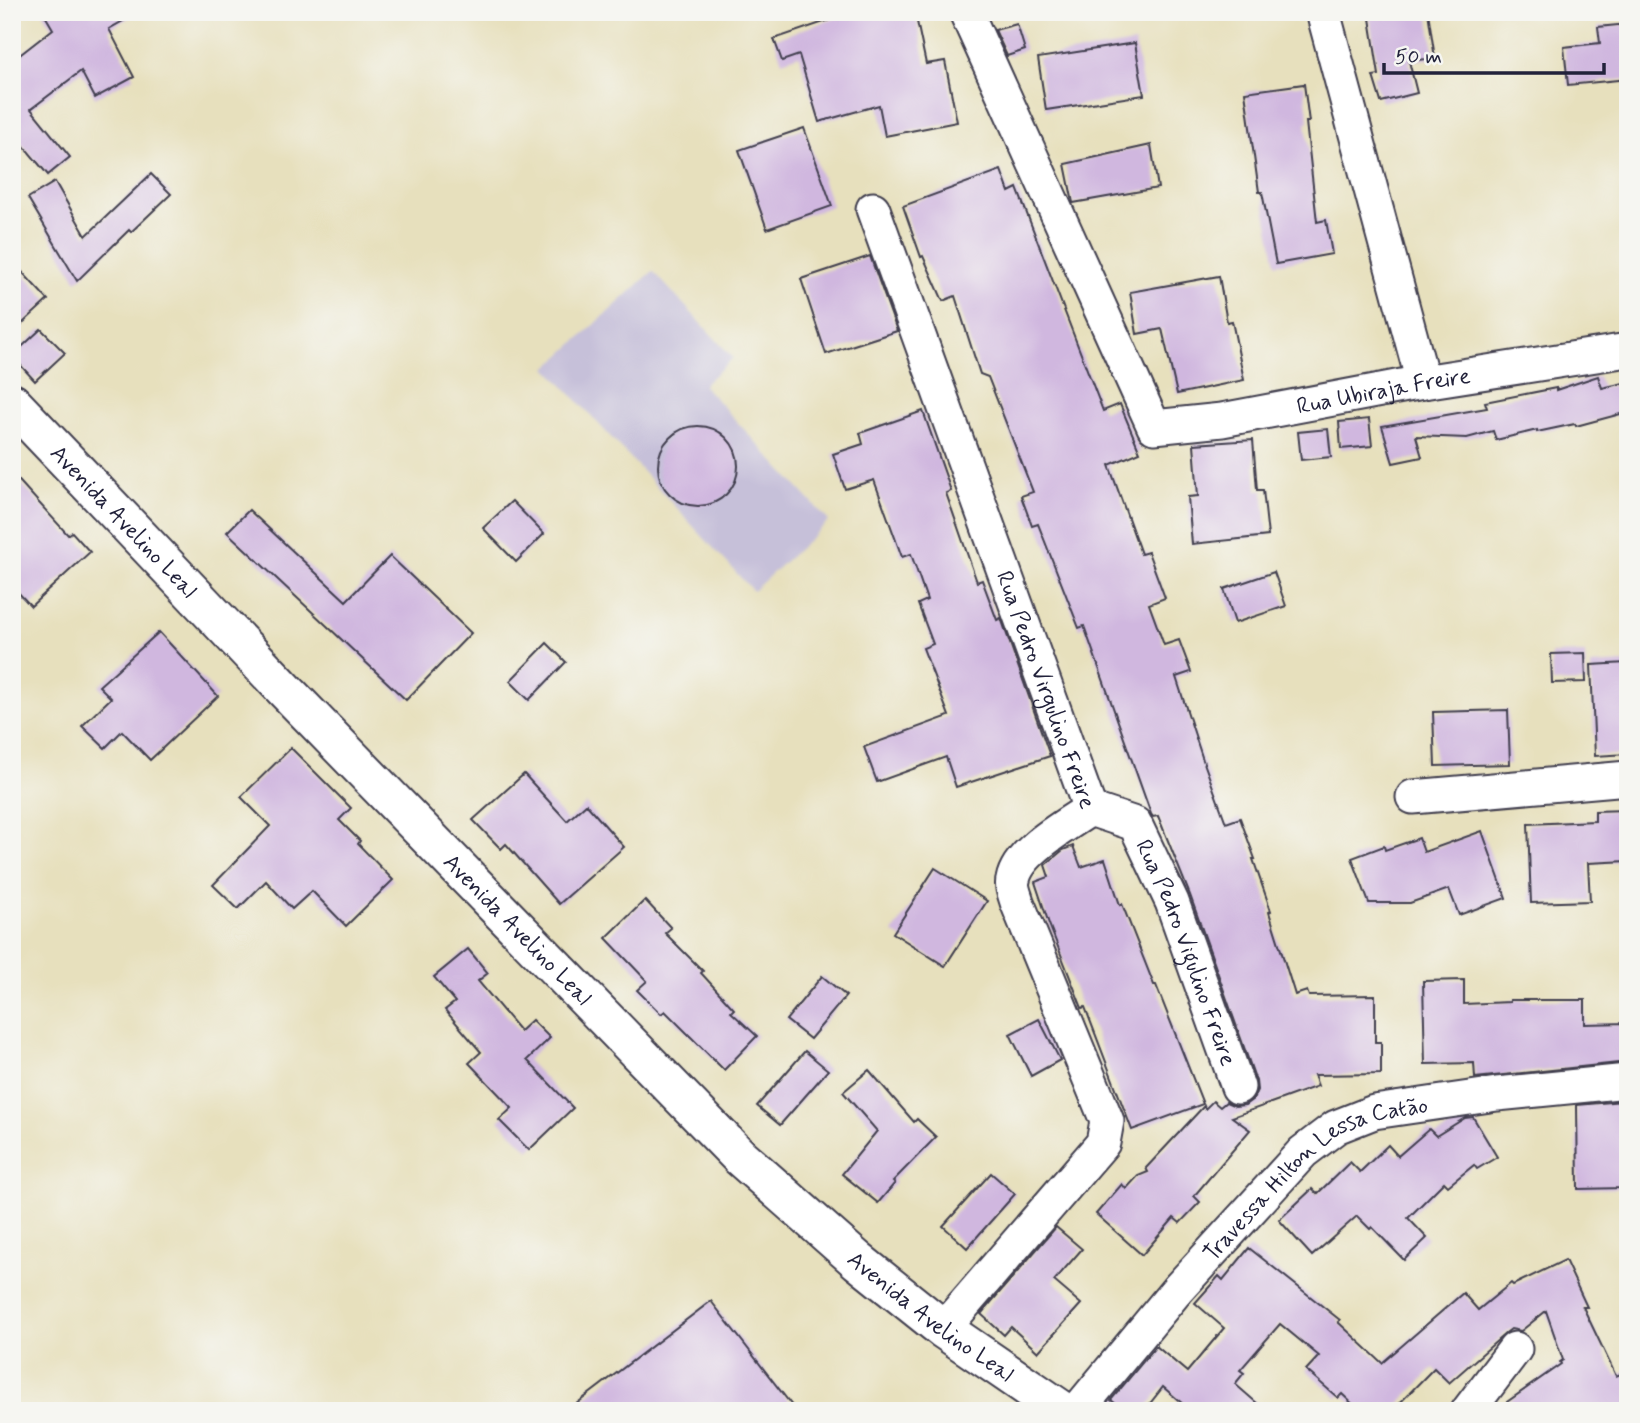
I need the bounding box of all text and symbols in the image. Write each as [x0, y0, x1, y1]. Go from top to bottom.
scale bar [1384, 32, 1605, 76]
text: 50 m [1395, 43, 1442, 71]
street label: Rua Ubiraja Freire [1294, 362, 1473, 423]
street label: Avenida Avelino Leal [43, 439, 203, 606]
street label: Rua Pedro Virgulino Freire [988, 567, 1102, 813]
street label: Rua Pedro Vigulino Freire [1127, 835, 1242, 1070]
street label: Avenida Avelino Leal [436, 848, 597, 1013]
street label: Travessa Hilton Lessa Catão [1198, 1091, 1430, 1268]
street label: Avenida Avelino Leal [840, 1245, 1019, 1390]

